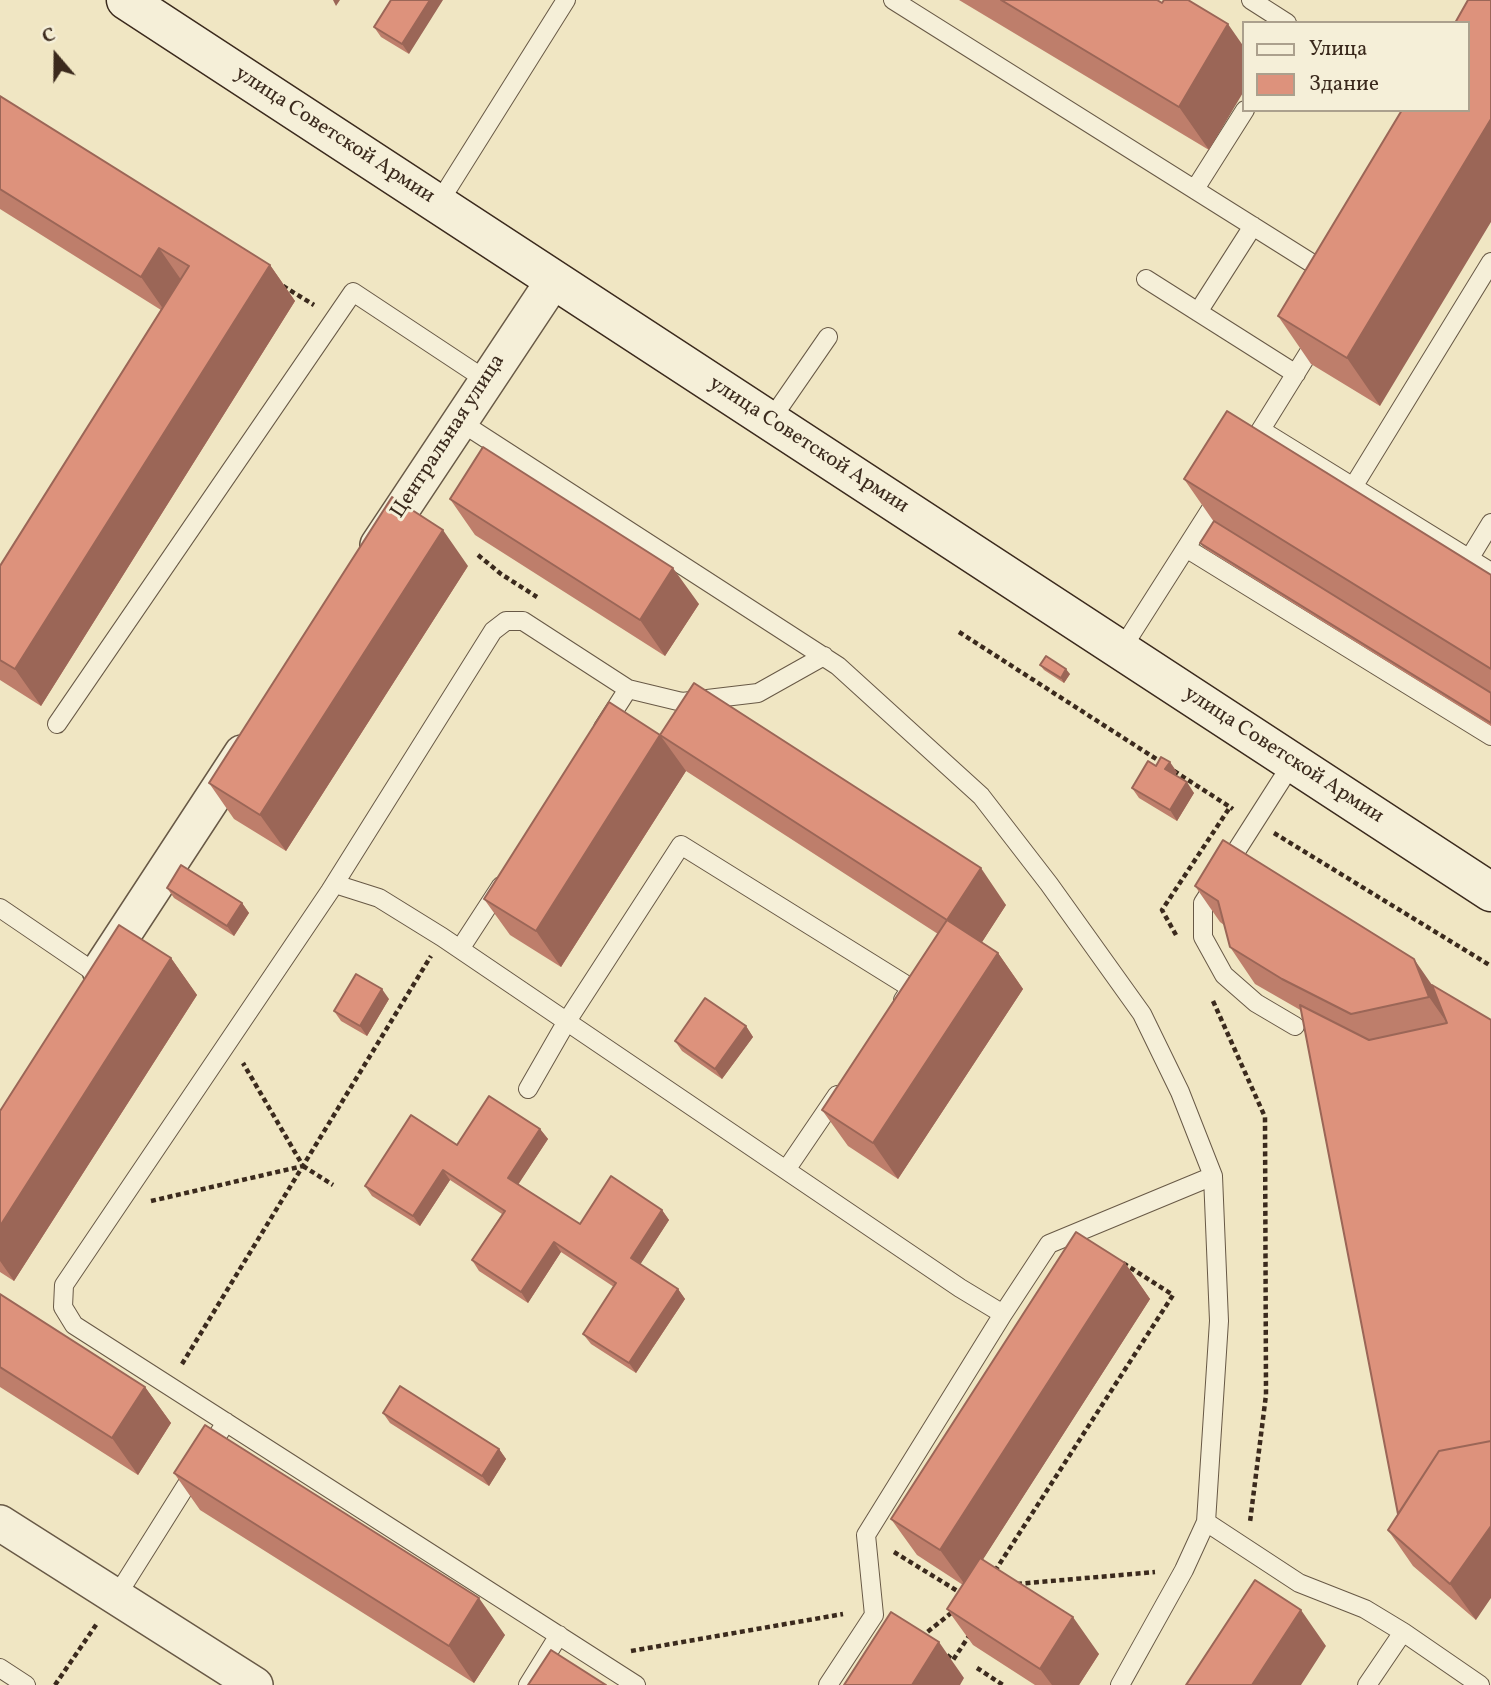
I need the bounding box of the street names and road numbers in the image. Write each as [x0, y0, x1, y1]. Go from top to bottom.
street label: улица Советской Армии [229, 62, 439, 210]
street label: Центральная улица [386, 350, 512, 524]
street label: улица Советской Армии [703, 372, 913, 520]
street label: улица Советской Армии [1178, 682, 1388, 830]

